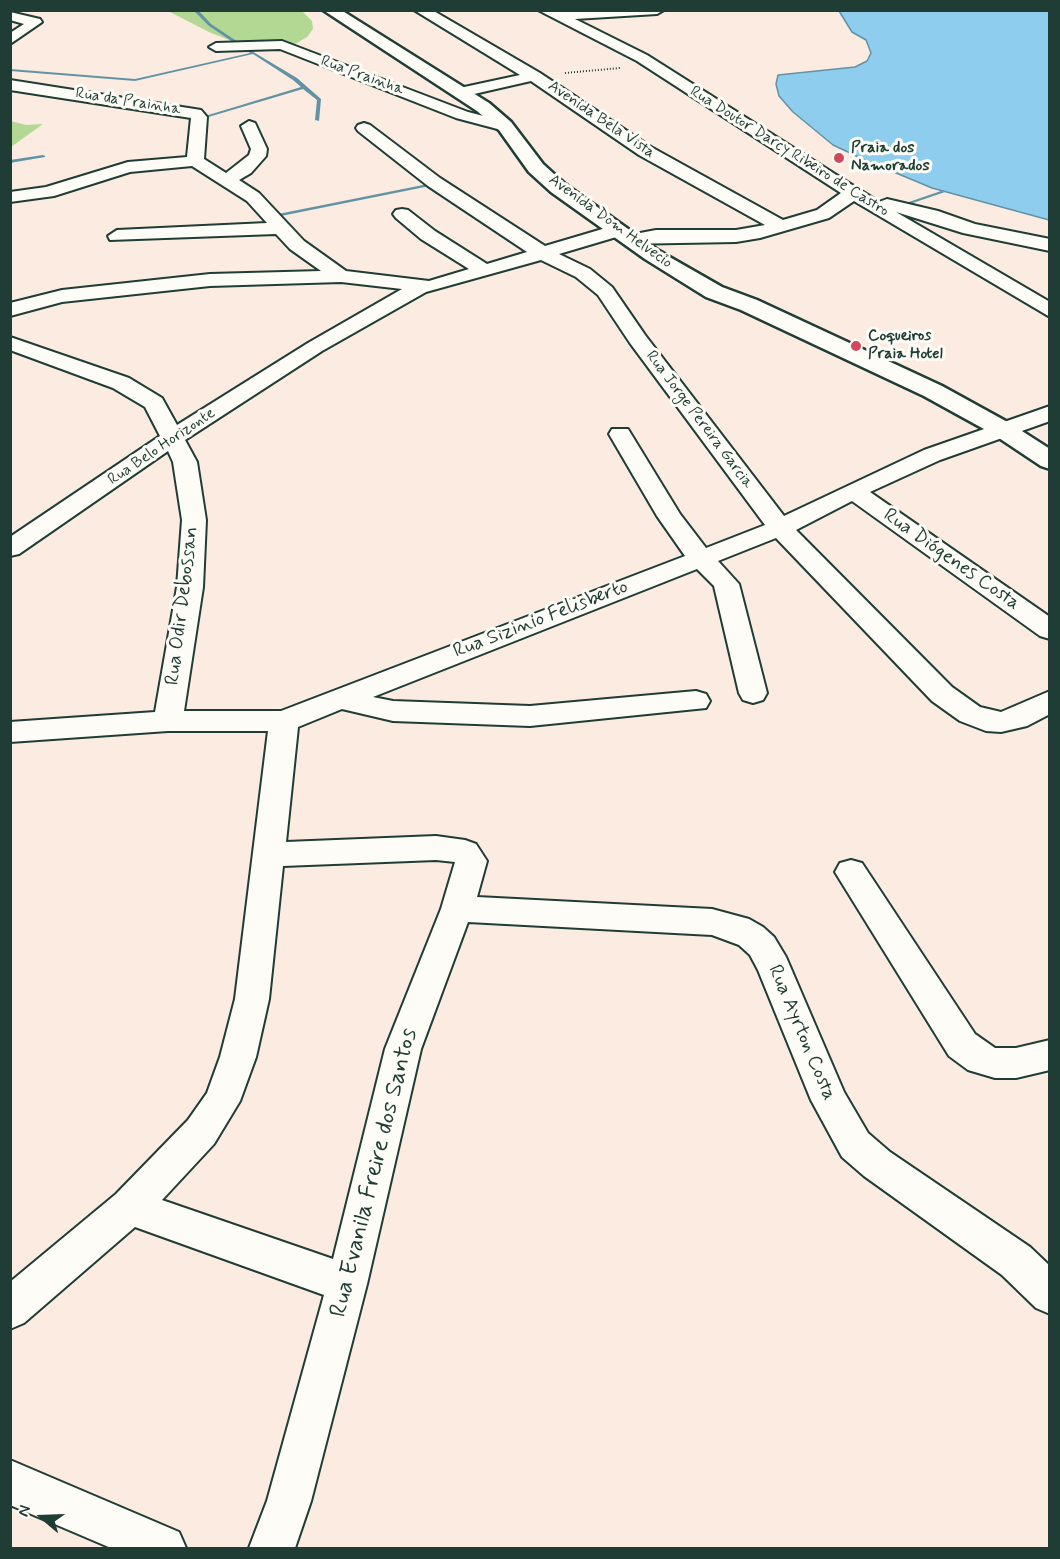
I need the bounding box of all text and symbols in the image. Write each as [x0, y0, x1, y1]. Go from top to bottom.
street label: Rua Prainha [318, 52, 406, 100]
street label: Avenida Bela Vista [544, 77, 658, 163]
street label: Rua Doutor Darcy Ribeiro de Castro [686, 83, 892, 221]
street label: Rua da Prainha [74, 84, 182, 120]
place label: Praia dos Namorados [851, 139, 930, 177]
marker: Praia dos Namorados [832, 151, 846, 165]
street label: Avenida Dom Helvecio [544, 171, 676, 273]
place label: Coqueiros Praia Hotel [868, 327, 943, 365]
marker: Coqueiros Praia Hotel [849, 339, 863, 353]
street label: Rua Jorge Pereira Garcia [641, 347, 757, 493]
street label: Rua Belo Horizonte [105, 404, 219, 490]
street label: Rua Diógenes Costa [878, 504, 1024, 616]
street label: Rua Odir Debossan [161, 525, 205, 687]
street label: Rua Sizinio Felisberto [450, 576, 632, 664]
street label: Rua Ayrton Costa [762, 962, 840, 1104]
street label: Rua Evanila Freire dos Santos [325, 1026, 425, 1320]
north arrow [12, 1487, 72, 1547]
text: N [13, 1503, 36, 1519]

